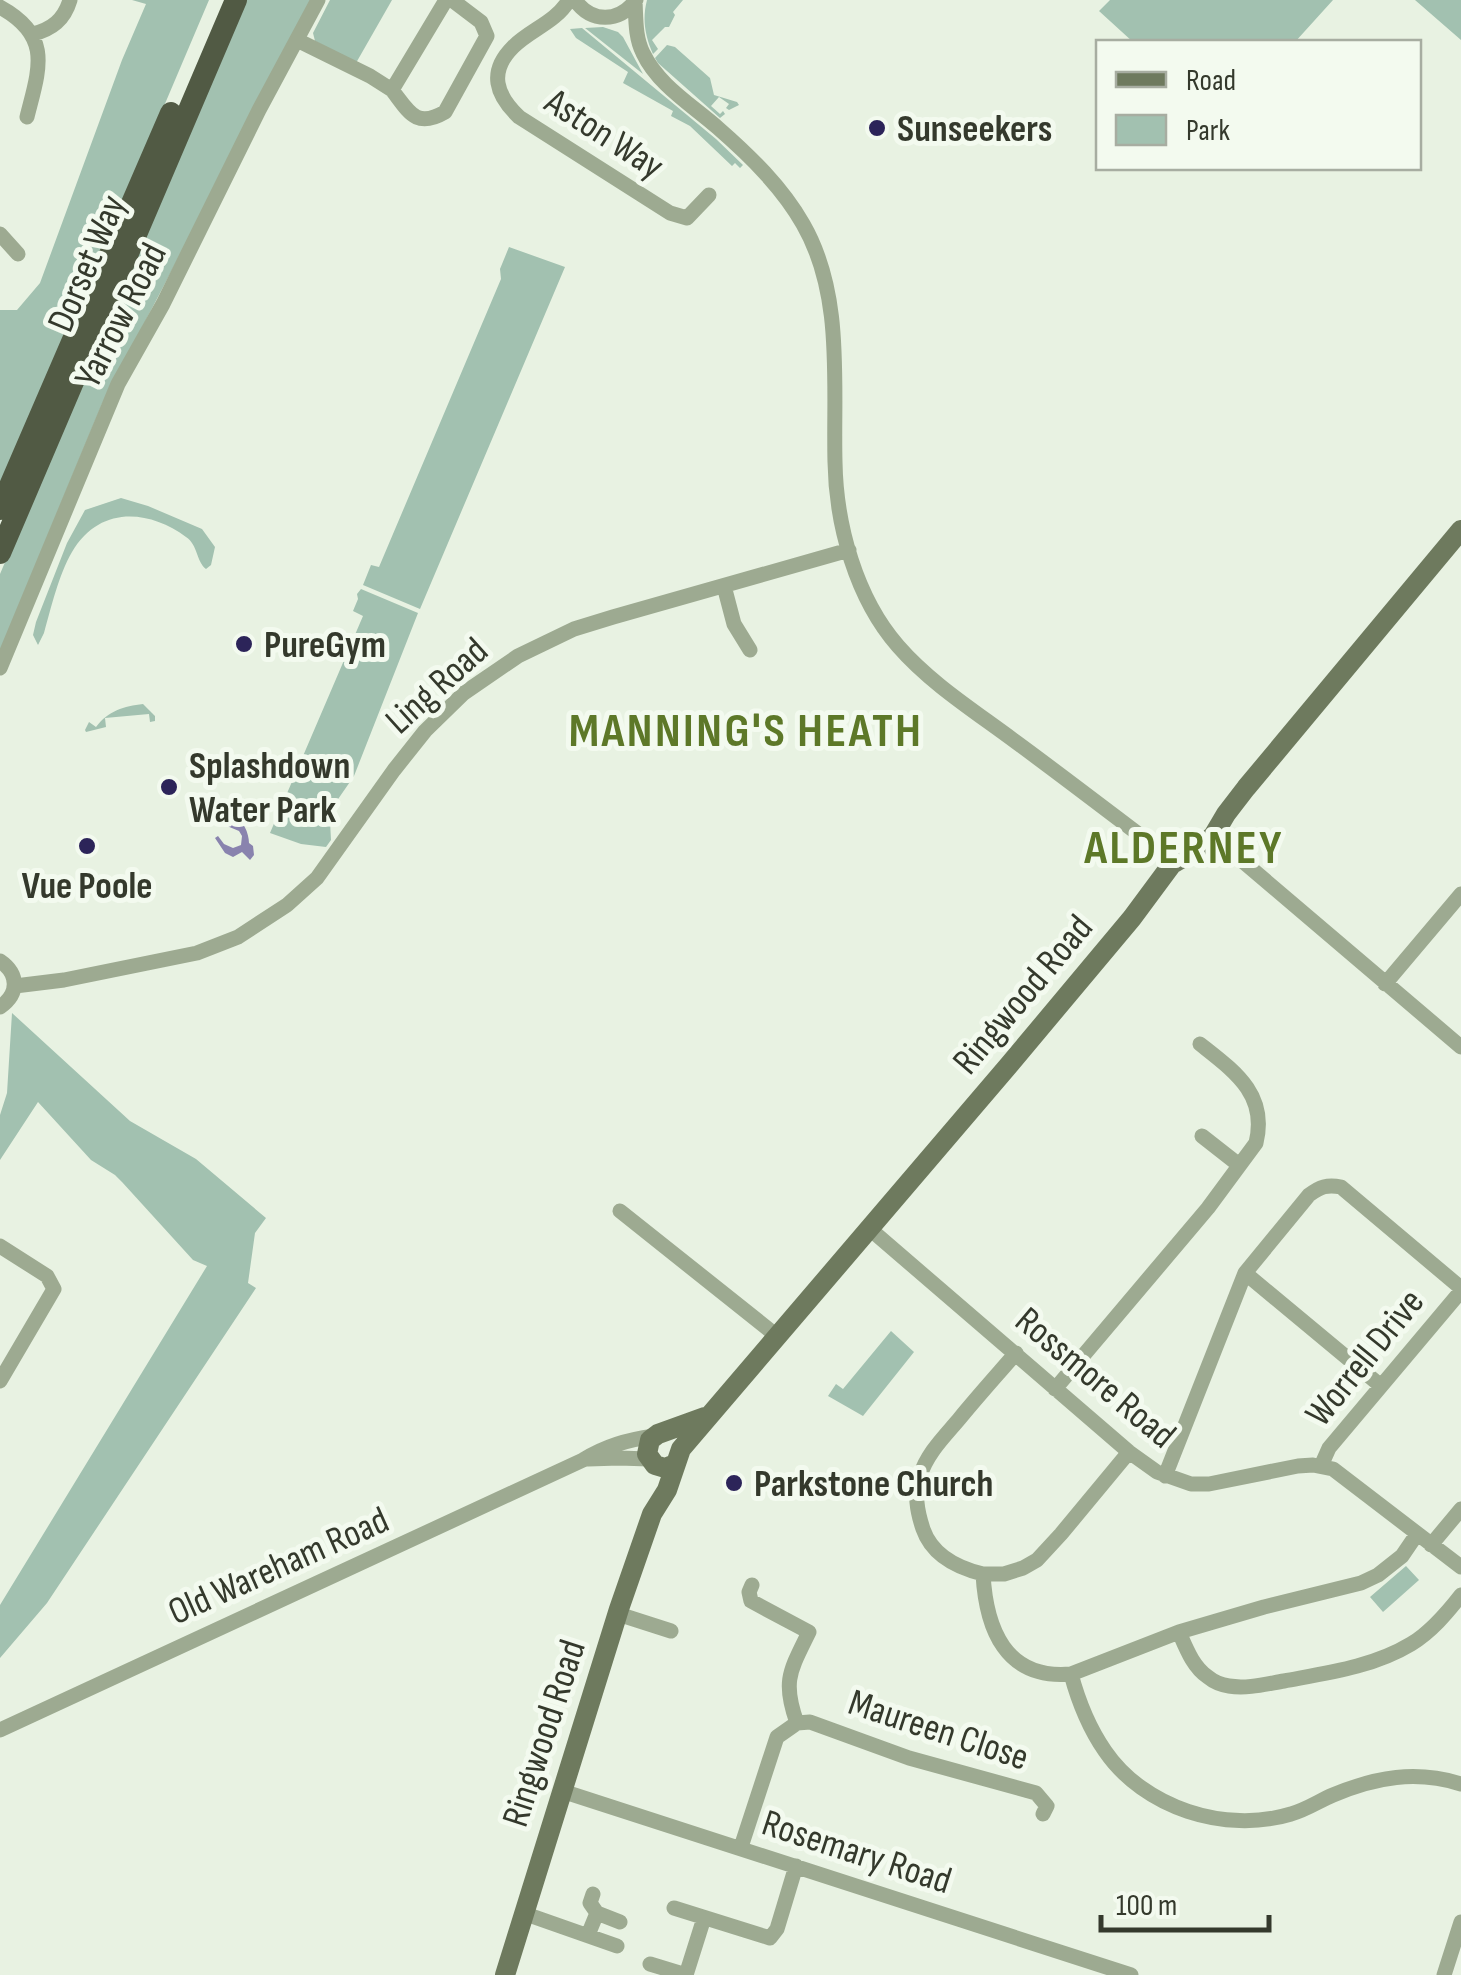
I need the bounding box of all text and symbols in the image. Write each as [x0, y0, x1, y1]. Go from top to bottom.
legend [1096, 40, 1421, 170]
text: Road [1186, 63, 1236, 99]
street label: Aston Way [536, 79, 672, 189]
place label: Sunseekers [897, 107, 1052, 152]
text: Park [1186, 113, 1230, 149]
marker: Sunseekers [866, 117, 888, 139]
street label: Dorset Way [39, 188, 136, 339]
street label: Yarrow Road [66, 236, 177, 396]
place label: PureGym [264, 623, 386, 668]
street label: Ling Road [377, 629, 497, 744]
marker: PureGym [233, 633, 255, 655]
district label: MANNING'S HEATH [569, 703, 923, 760]
place label: Splashdown Water Park [189, 744, 350, 833]
marker: Splashdown Water Park [158, 776, 180, 798]
district label: ALDERNEY [1083, 820, 1284, 877]
marker: Vue Poole [76, 835, 98, 857]
place label: Vue Poole [22, 864, 152, 909]
street label: Ringwood Road [944, 906, 1103, 1084]
street label: Worrell Drive [1296, 1280, 1434, 1435]
street label: Rossmore Road [1006, 1298, 1184, 1458]
place label: Parkstone Church [754, 1462, 993, 1507]
marker: Parkstone Church [723, 1472, 745, 1494]
street label: Old Wareham Road [162, 1498, 396, 1635]
street label: Ringwood Road [493, 1634, 596, 1833]
street label: Maureen Close [843, 1680, 1034, 1781]
street label: Rosemary Road [756, 1801, 957, 1904]
scale bar [1101, 1870, 1268, 1932]
text: 100 m [1116, 1888, 1177, 1924]

